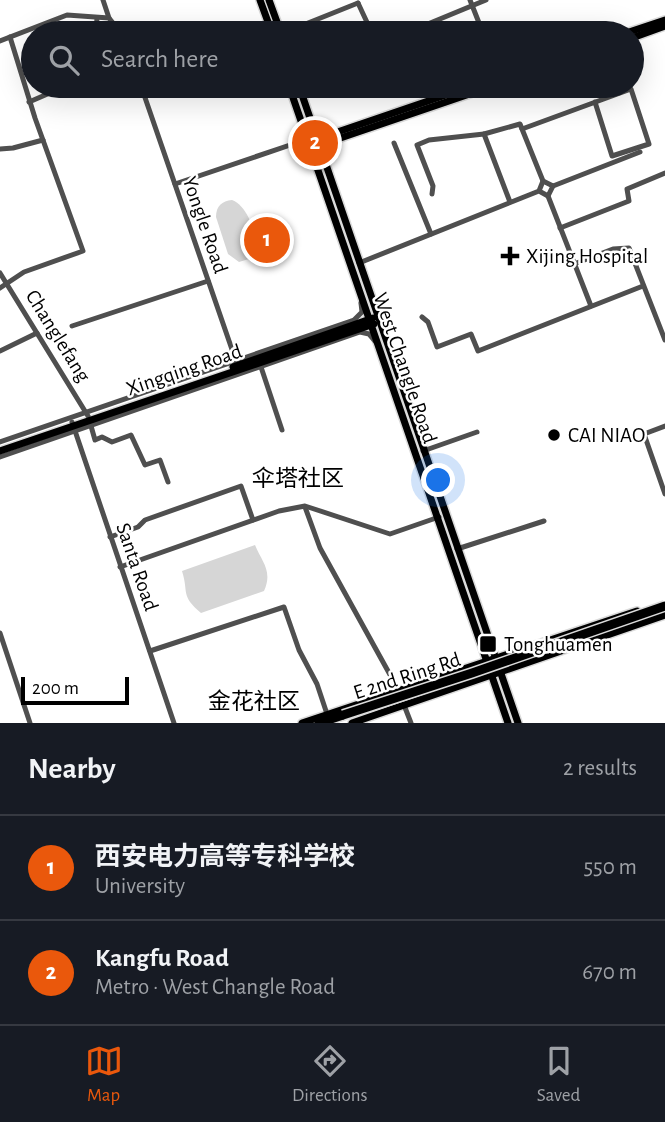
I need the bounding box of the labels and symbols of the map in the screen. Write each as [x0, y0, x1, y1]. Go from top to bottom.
pin: 2 [292, 117, 338, 169]
street label: Yongle Road [179, 174, 231, 276]
pin: 1 [244, 214, 290, 266]
marker: Xijing Hospital [500, 246, 520, 266]
place label: Xijing Hospital [526, 246, 648, 267]
street label: Changlefang [22, 286, 95, 386]
street label: West Changle Road [369, 290, 441, 446]
street label: Xingqing Road [124, 340, 245, 400]
place label: CAI NIAO [568, 425, 645, 446]
marker: CAI NIAO [546, 427, 562, 443]
your location [421, 463, 455, 497]
district label: 伞塔社区 [252, 466, 344, 491]
street label: Santa Road [112, 520, 162, 614]
marker: Tonghuamen [478, 634, 498, 654]
place label: Tonghuamen [504, 634, 613, 655]
street label: E 2nd Ring Rd [351, 649, 463, 703]
scale bar [21, 674, 130, 706]
district label: 金花社区 [208, 689, 300, 714]

